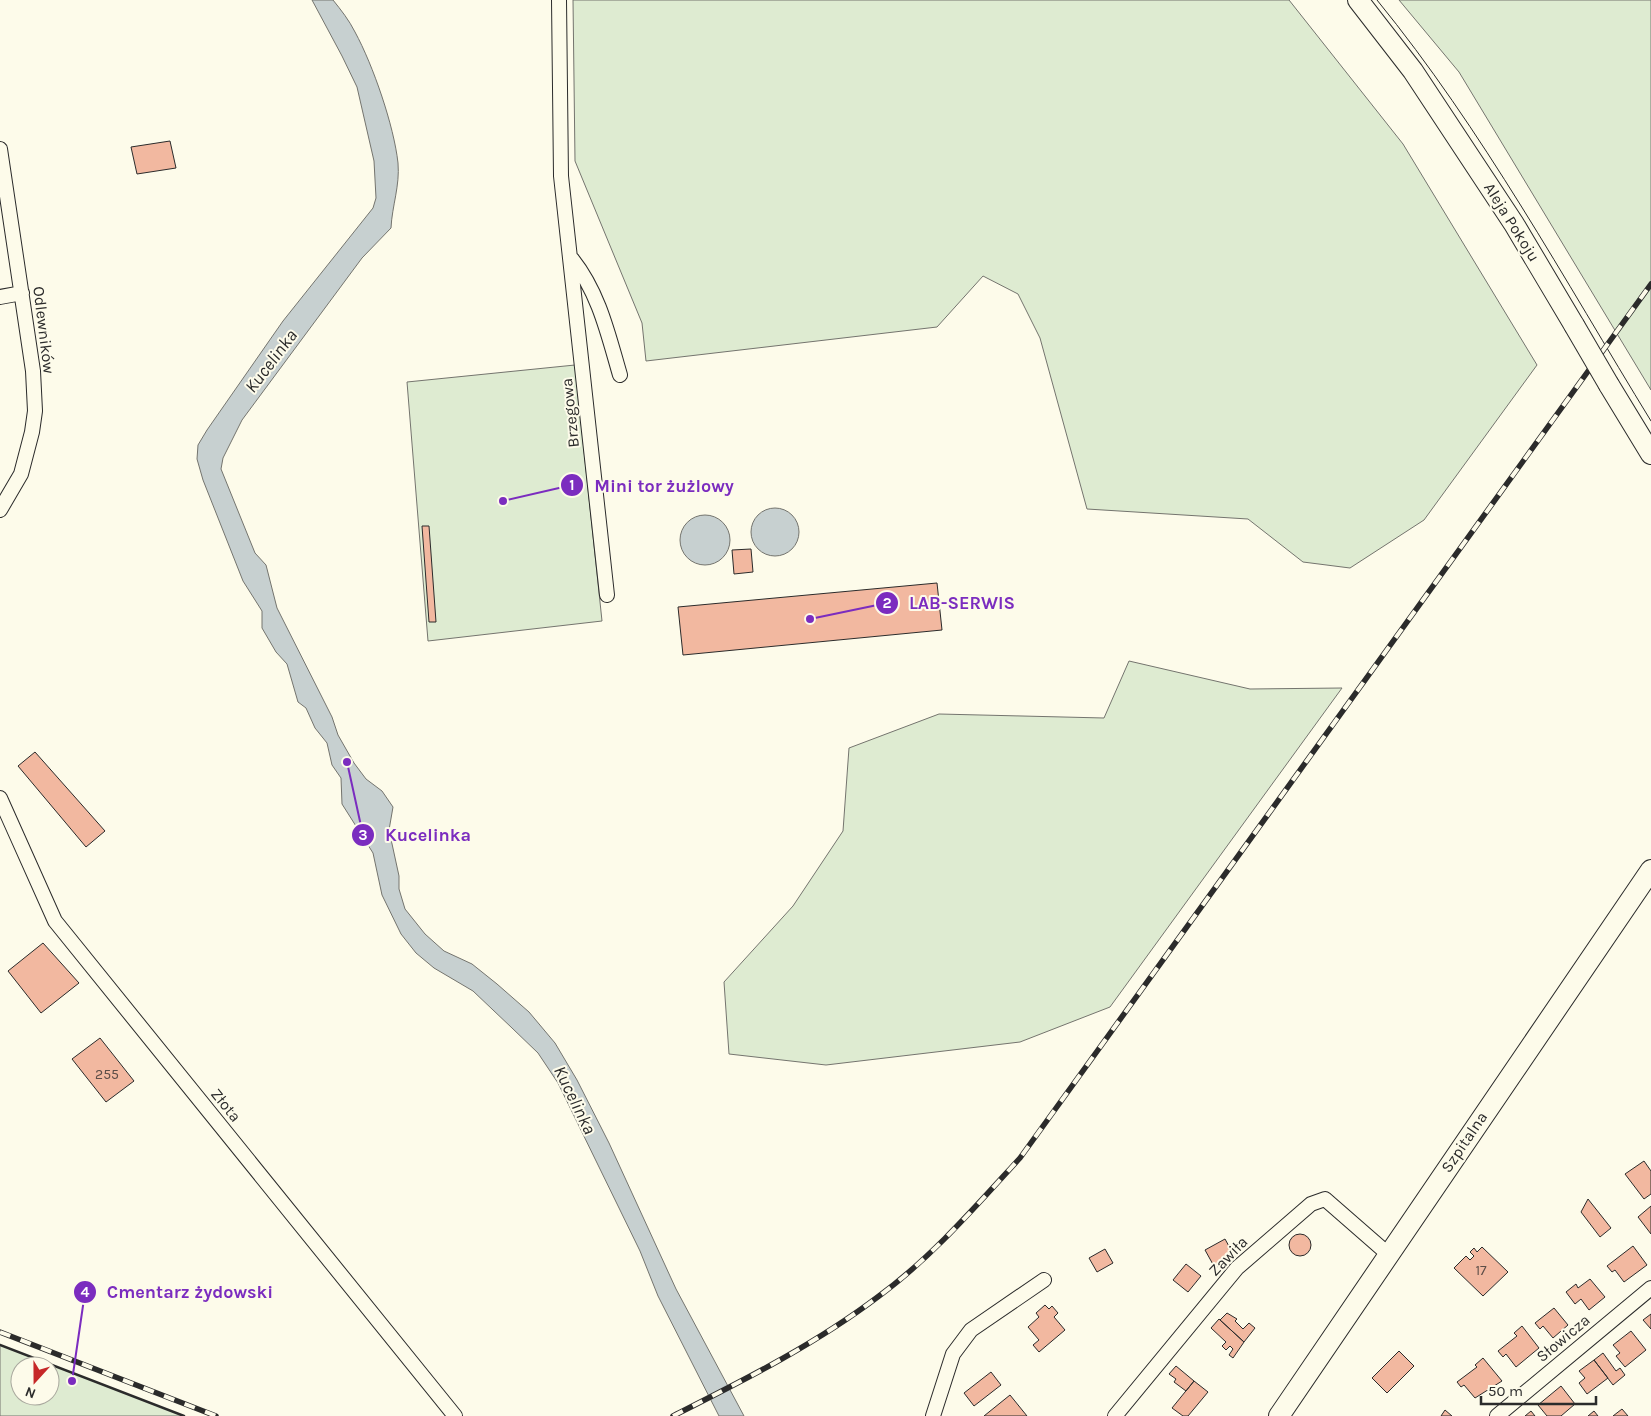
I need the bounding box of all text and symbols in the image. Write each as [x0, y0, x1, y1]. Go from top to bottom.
street label: Aleja Pokoju [1480, 179, 1544, 265]
street label: Odlewników [29, 285, 59, 375]
water label: Kucelinka [240, 325, 302, 397]
street label: Brzegowa [557, 377, 583, 449]
callout: Mini tor żużlowy [560, 469, 744, 502]
text: Mini tor żużlowy [594, 475, 734, 497]
text: 1 [569, 476, 575, 494]
callout: LAB-SERWIS [874, 586, 1025, 619]
text: LAB-SERWIS [909, 592, 1015, 614]
text: 2 [882, 594, 892, 612]
callout: Kucelinka [350, 818, 481, 851]
text: Kucelinka [385, 824, 471, 846]
text: 3 [358, 826, 368, 844]
water label: Kucelinka [549, 1062, 601, 1138]
house number: 255 [95, 1066, 119, 1083]
street label: Złota [207, 1084, 245, 1126]
street label: Szpitalna [1437, 1108, 1491, 1176]
street label: Zawiła [1205, 1232, 1251, 1280]
house number: 17 [1475, 1262, 1487, 1279]
callout: Cmentarz żydowski [72, 1276, 283, 1309]
text: Cmentarz żydowski [107, 1281, 273, 1303]
text: 4 [81, 1283, 90, 1301]
street label: Słowicza [1532, 1310, 1594, 1366]
north arrow [10, 1356, 60, 1406]
scale bar [1481, 1374, 1596, 1406]
text: 50 m [1488, 1382, 1523, 1400]
text: N [23, 1383, 38, 1402]

